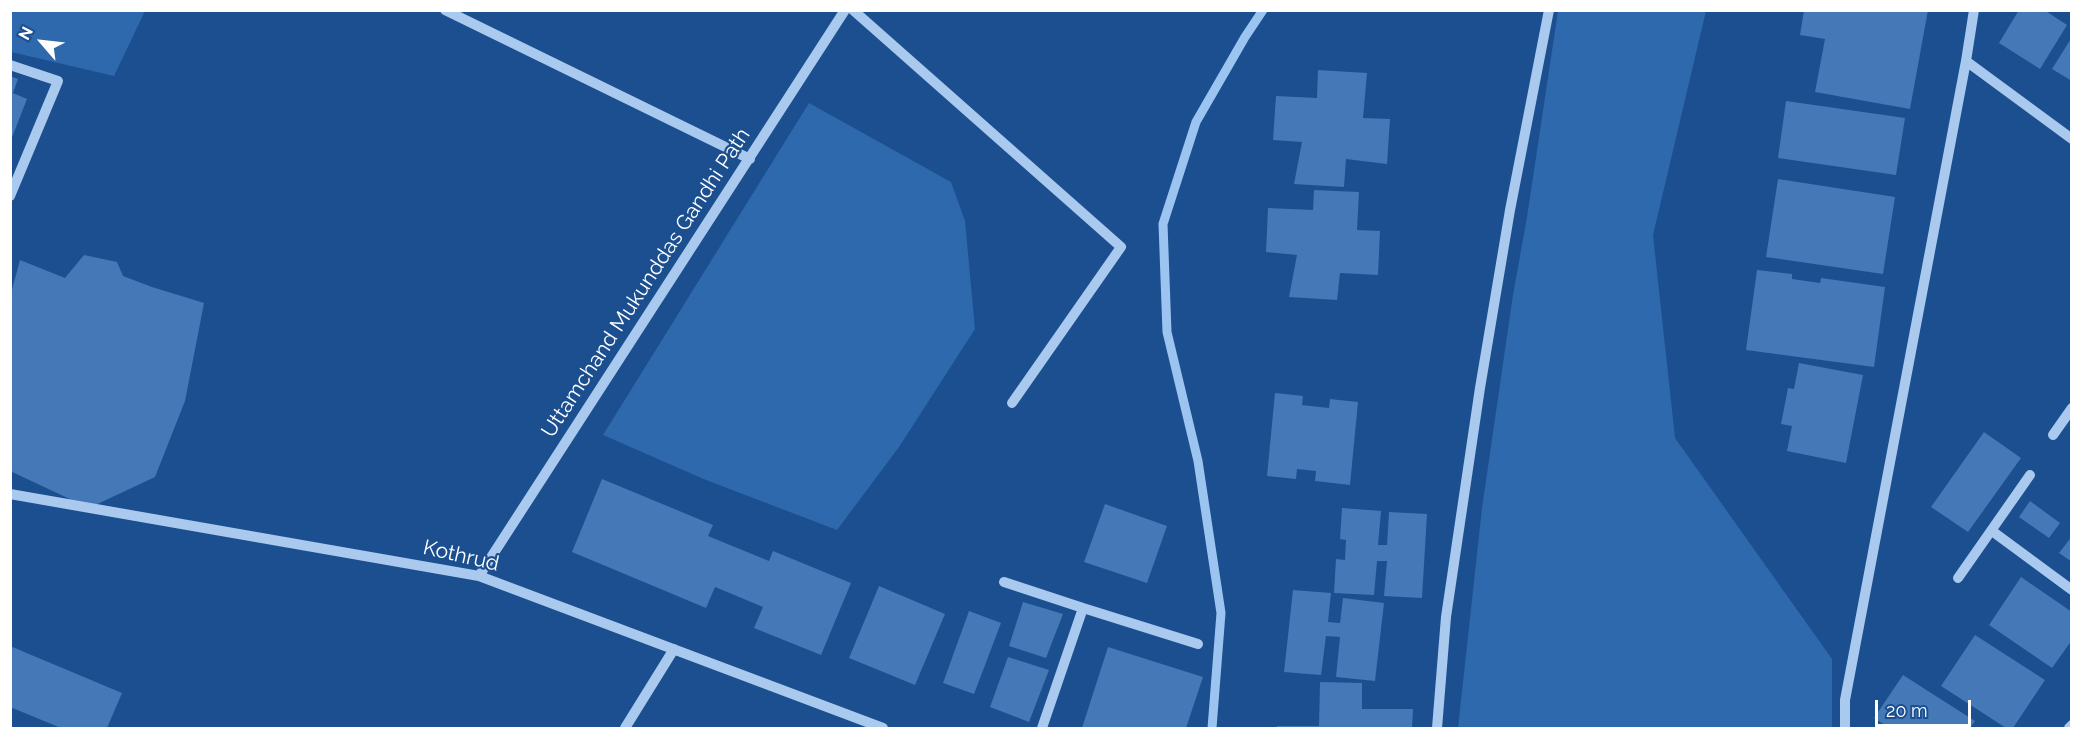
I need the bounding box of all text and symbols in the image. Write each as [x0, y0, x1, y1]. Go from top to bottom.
north arrow [12, 12, 72, 72]
text: N [14, 23, 37, 43]
street label: Uttamchand Mukunddas Gandhi Path [536, 124, 756, 442]
street label: Kothrud [420, 535, 502, 577]
scale bar [1878, 688, 1974, 726]
text: 20 m [1886, 700, 1928, 721]

